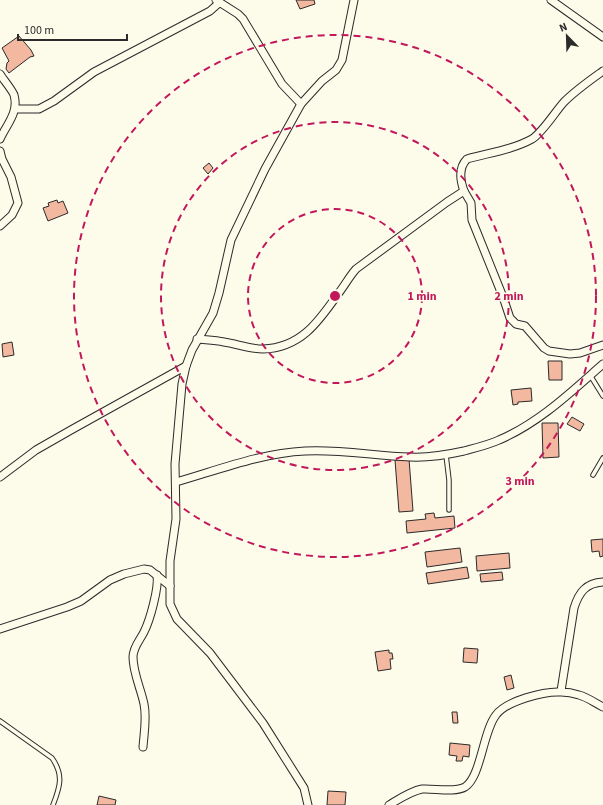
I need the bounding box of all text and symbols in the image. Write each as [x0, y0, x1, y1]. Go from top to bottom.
scale bar [18, 16, 127, 42]
north arrow [547, 16, 587, 56]
text: N [557, 19, 570, 36]
text: 100 m [24, 22, 54, 39]
text: 1 min [407, 288, 437, 305]
text: 2 min [494, 288, 524, 305]
centre of rings [328, 289, 342, 303]
text: 3 min [505, 473, 535, 490]

